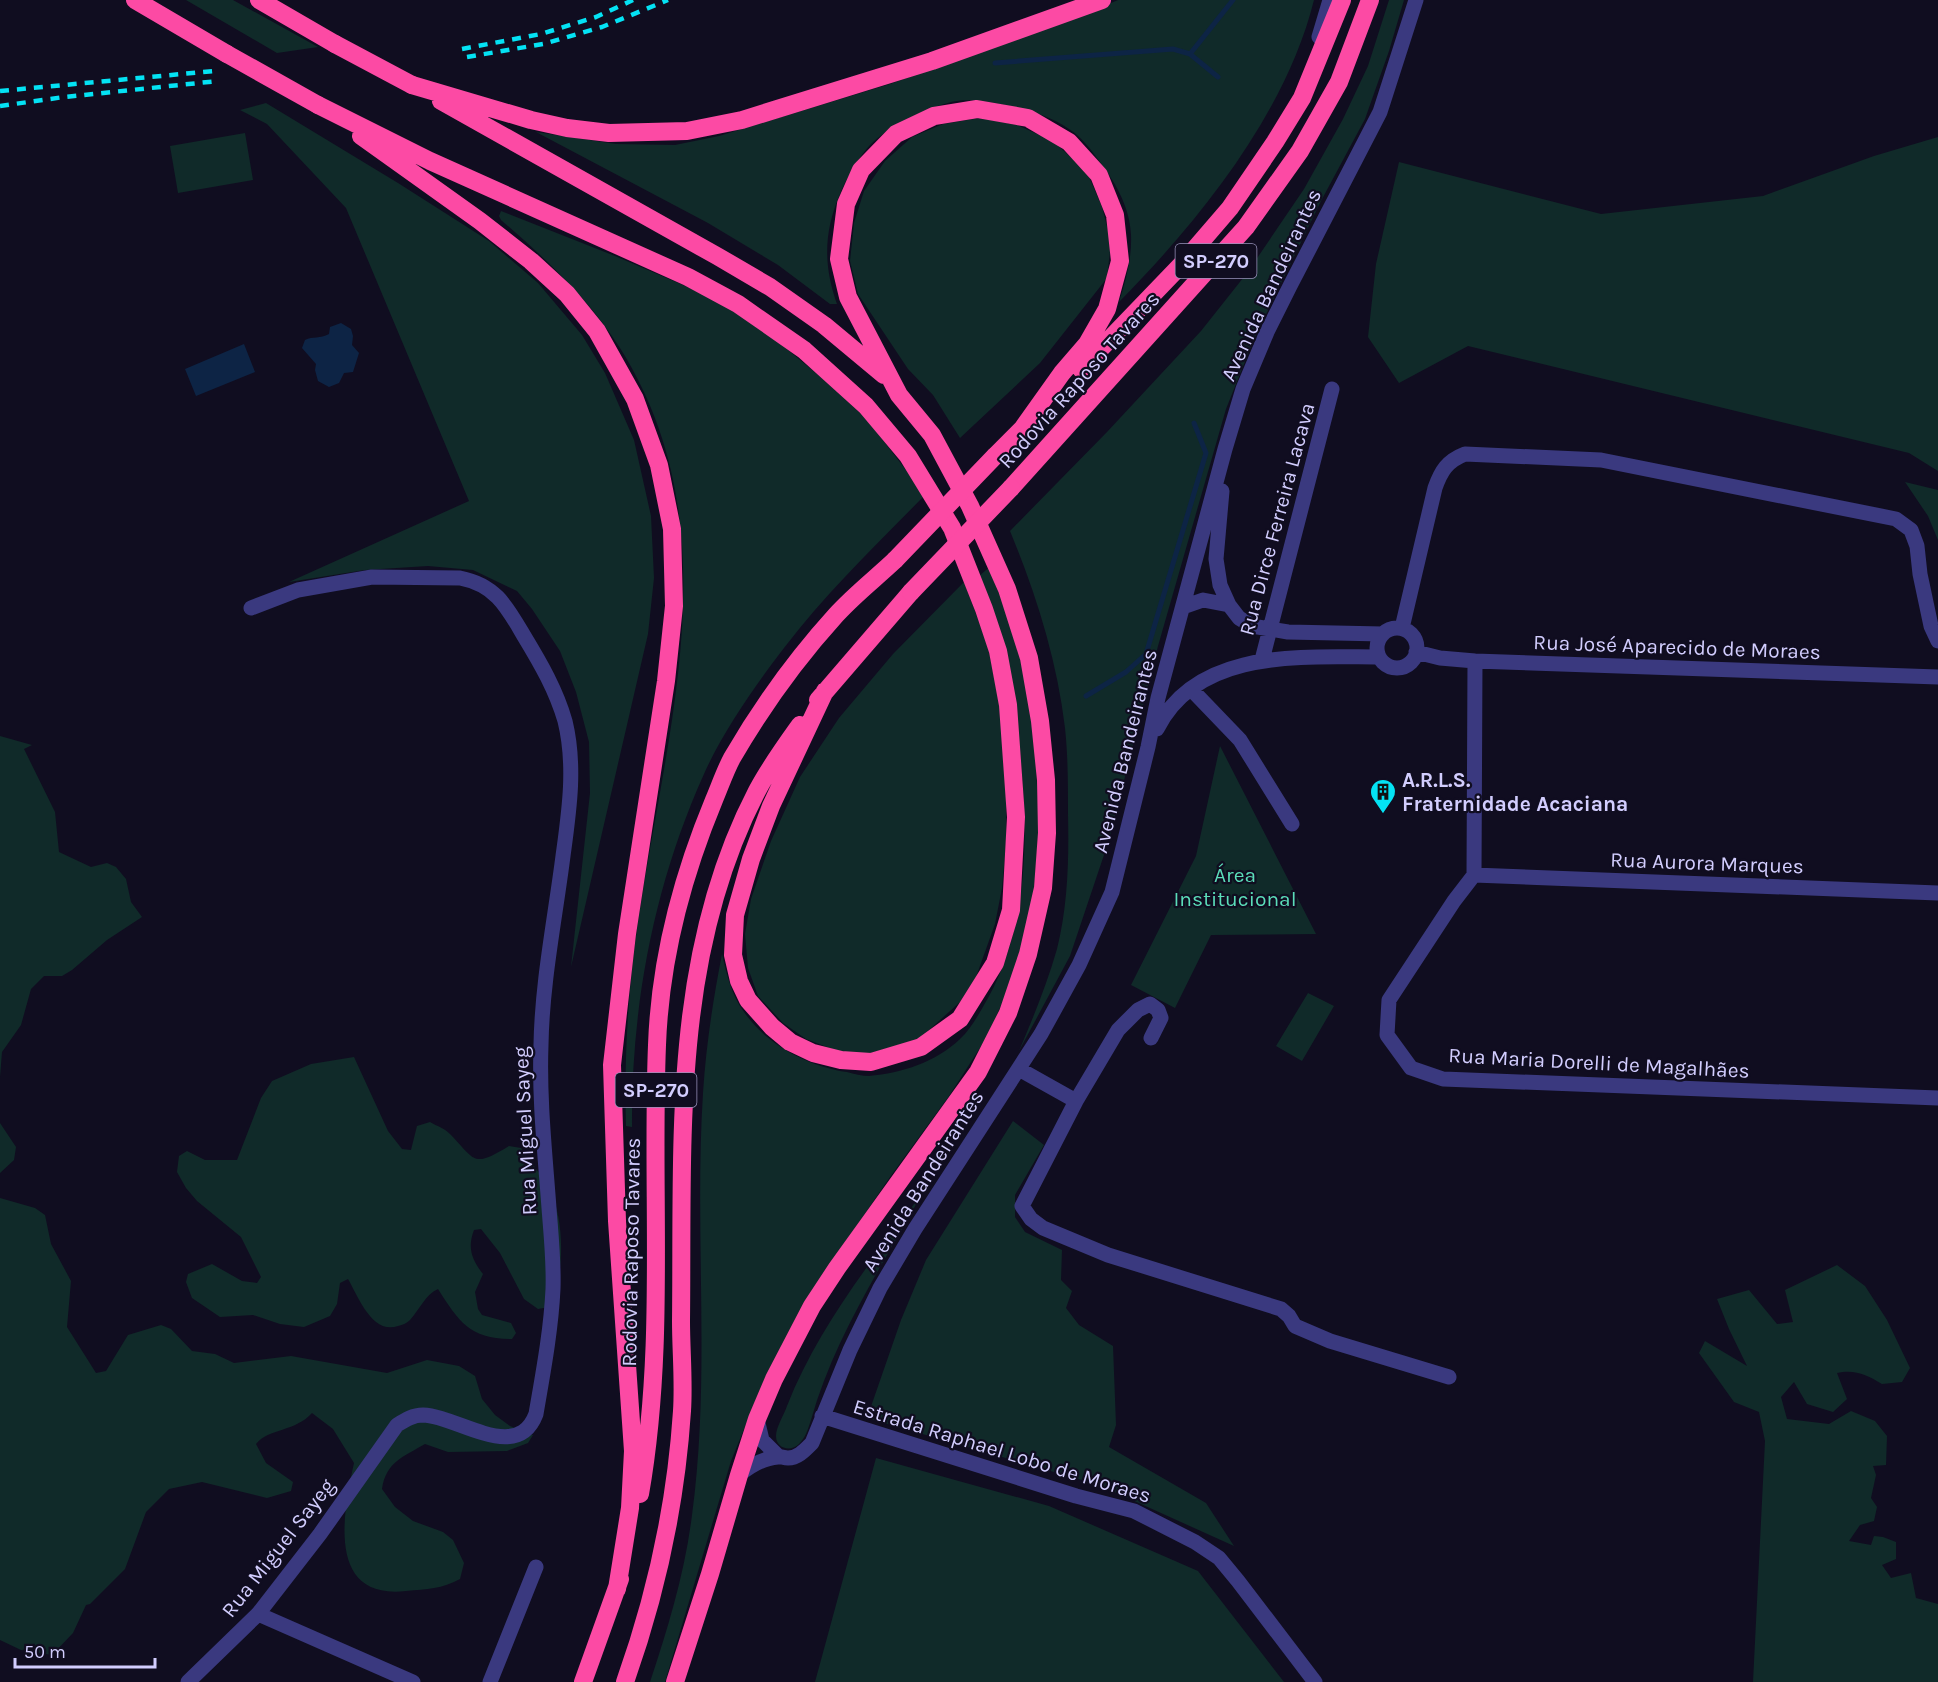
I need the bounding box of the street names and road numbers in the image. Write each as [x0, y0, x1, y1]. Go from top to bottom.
street label: Avenida Bandeirantes [1216, 185, 1326, 385]
road number: SP-270 [1176, 244, 1256, 278]
street label: Rodovia Raposo Tavares [993, 287, 1165, 473]
street label: Rua Dirce Ferreira Lacava [1234, 400, 1320, 638]
street label: Rua José Aparecido de Moraes [1533, 630, 1821, 664]
street label: Avenida Bandeirantes [1088, 647, 1162, 855]
street label: Rua Aurora Marques [1610, 848, 1804, 878]
street label: Rua Maria Dorelli de Magalhães [1448, 1043, 1750, 1083]
street label: Rua Miguel Sayeg [509, 1046, 541, 1216]
road number: SP-270 [616, 1073, 696, 1107]
street label: Avenida Bandeirantes [857, 1086, 989, 1276]
street label: Rodovia Raposo Tavares [617, 1137, 645, 1367]
street label: Estrada Raphael Lobo de Moraes [850, 1394, 1154, 1508]
street label: Rua Miguel Sayeg [217, 1474, 340, 1622]

